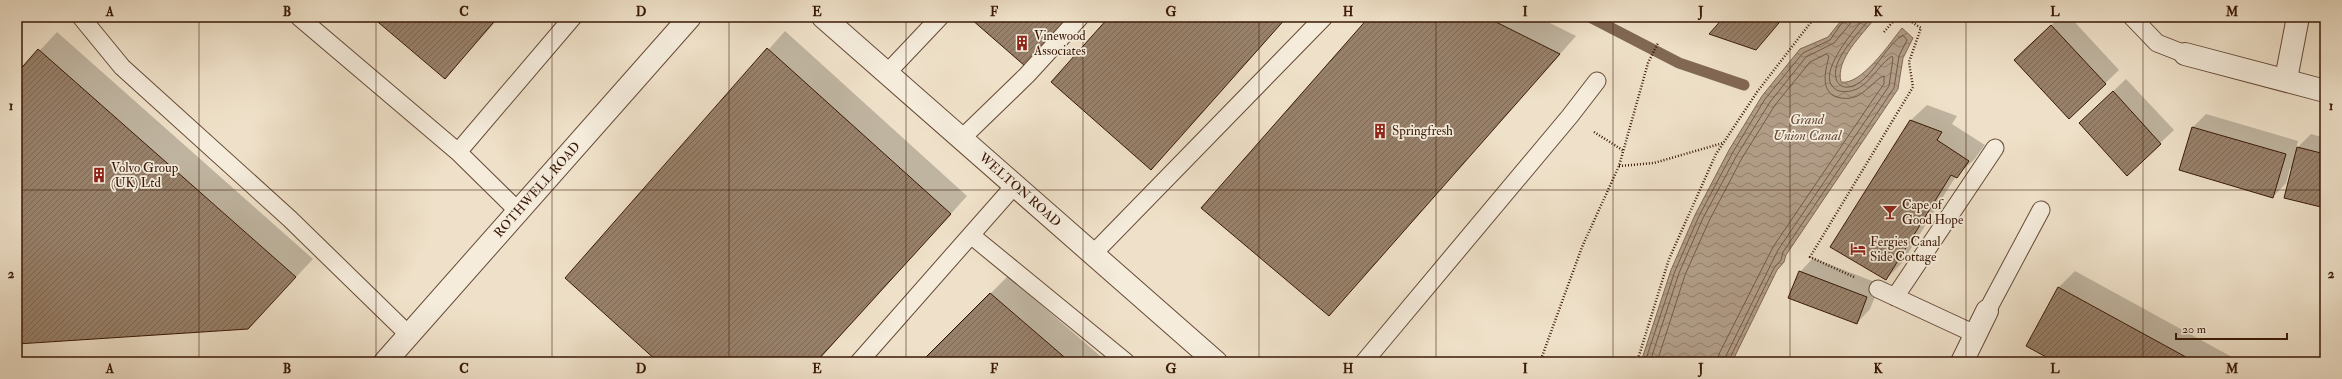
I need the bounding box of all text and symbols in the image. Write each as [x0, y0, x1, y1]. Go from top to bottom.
text: A [105, 4, 115, 20]
text: B [283, 4, 291, 20]
text: C [459, 4, 469, 20]
text: D [636, 4, 647, 20]
text: E [812, 4, 822, 20]
text: F [990, 4, 999, 20]
text: G [1166, 4, 1177, 20]
text: H [1343, 4, 1354, 20]
text: I [1522, 4, 1528, 20]
text: J [1697, 4, 1704, 21]
text: K [1873, 4, 1883, 20]
text: L [2050, 4, 2060, 20]
text: M [2225, 4, 2239, 20]
place label: Vinewood Associates [1033, 28, 1086, 59]
building icon: Vinewood Associates [1013, 34, 1031, 52]
text: 1 [9, 98, 14, 114]
text: 1 [2329, 98, 2334, 114]
water label: Grand Union Canal [1773, 111, 1843, 144]
building icon: Springfresh [1371, 122, 1389, 140]
place label: Springfresh [1392, 123, 1453, 140]
street label: ROTHWELL ROAD [491, 138, 584, 241]
street label: WELTON ROAD [975, 149, 1064, 230]
place label: Volvo Group (UK) Ltd [111, 160, 179, 191]
building icon: Volvo Group (UK) Ltd [90, 166, 108, 184]
place label: Cape of Good Hope [1902, 197, 1964, 229]
bar icon: Cape of Good Hope [1881, 203, 1899, 221]
place label: Fergies Canal Side Cottage [1870, 234, 1941, 265]
hotel icon: Fergies Canal Side Cottage [1849, 240, 1867, 258]
text: 2 [8, 266, 15, 282]
text: 2 [2328, 266, 2335, 282]
scale bar [2176, 315, 2287, 341]
text: 20 m [2182, 322, 2207, 337]
text: A [105, 361, 115, 377]
text: B [283, 361, 291, 377]
text: C [459, 361, 469, 377]
text: D [636, 361, 647, 377]
text: E [812, 361, 822, 377]
text: F [990, 361, 999, 377]
text: G [1166, 361, 1177, 377]
text: H [1343, 361, 1354, 377]
text: I [1522, 361, 1528, 377]
text: J [1697, 361, 1704, 378]
text: K [1873, 361, 1883, 377]
text: L [2050, 361, 2060, 377]
text: M [2225, 361, 2239, 377]

